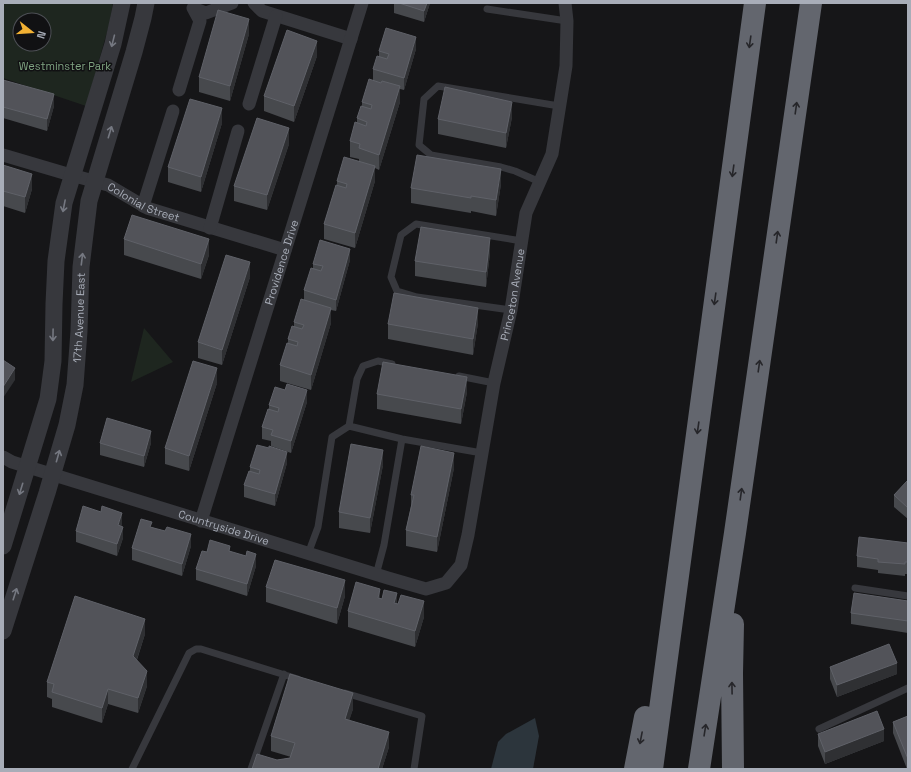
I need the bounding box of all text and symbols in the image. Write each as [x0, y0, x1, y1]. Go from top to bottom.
north arrow [12, 12, 52, 52]
text: N [34, 29, 49, 40]
one-way arrow [109, 34, 117, 47]
one-way arrow [746, 35, 754, 48]
park label: Westminster Park [19, 59, 111, 73]
one-way arrow [792, 102, 800, 115]
one-way arrow [107, 126, 114, 139]
one-way arrow [729, 164, 737, 177]
street label: Colonial Street [105, 179, 181, 225]
one-way arrow [60, 199, 68, 212]
street label: Providence Drive [262, 218, 301, 307]
one-way arrow [773, 231, 781, 244]
street label: Princeton Avenue [497, 248, 527, 342]
one-way arrow [78, 253, 85, 266]
street label: 17th Avenue East [70, 272, 88, 363]
one-way arrow [711, 292, 719, 305]
one-way arrow [49, 328, 57, 341]
one-way arrow [755, 360, 763, 373]
one-way arrow [694, 421, 702, 434]
one-way arrow [55, 450, 62, 463]
one-way arrow [17, 482, 24, 495]
one-way arrow [737, 488, 745, 501]
street label: Countryside Drive [177, 507, 271, 548]
one-way arrow [12, 588, 19, 601]
one-way arrow [728, 682, 736, 695]
one-way arrow [701, 724, 709, 737]
one-way arrow [637, 731, 645, 744]

